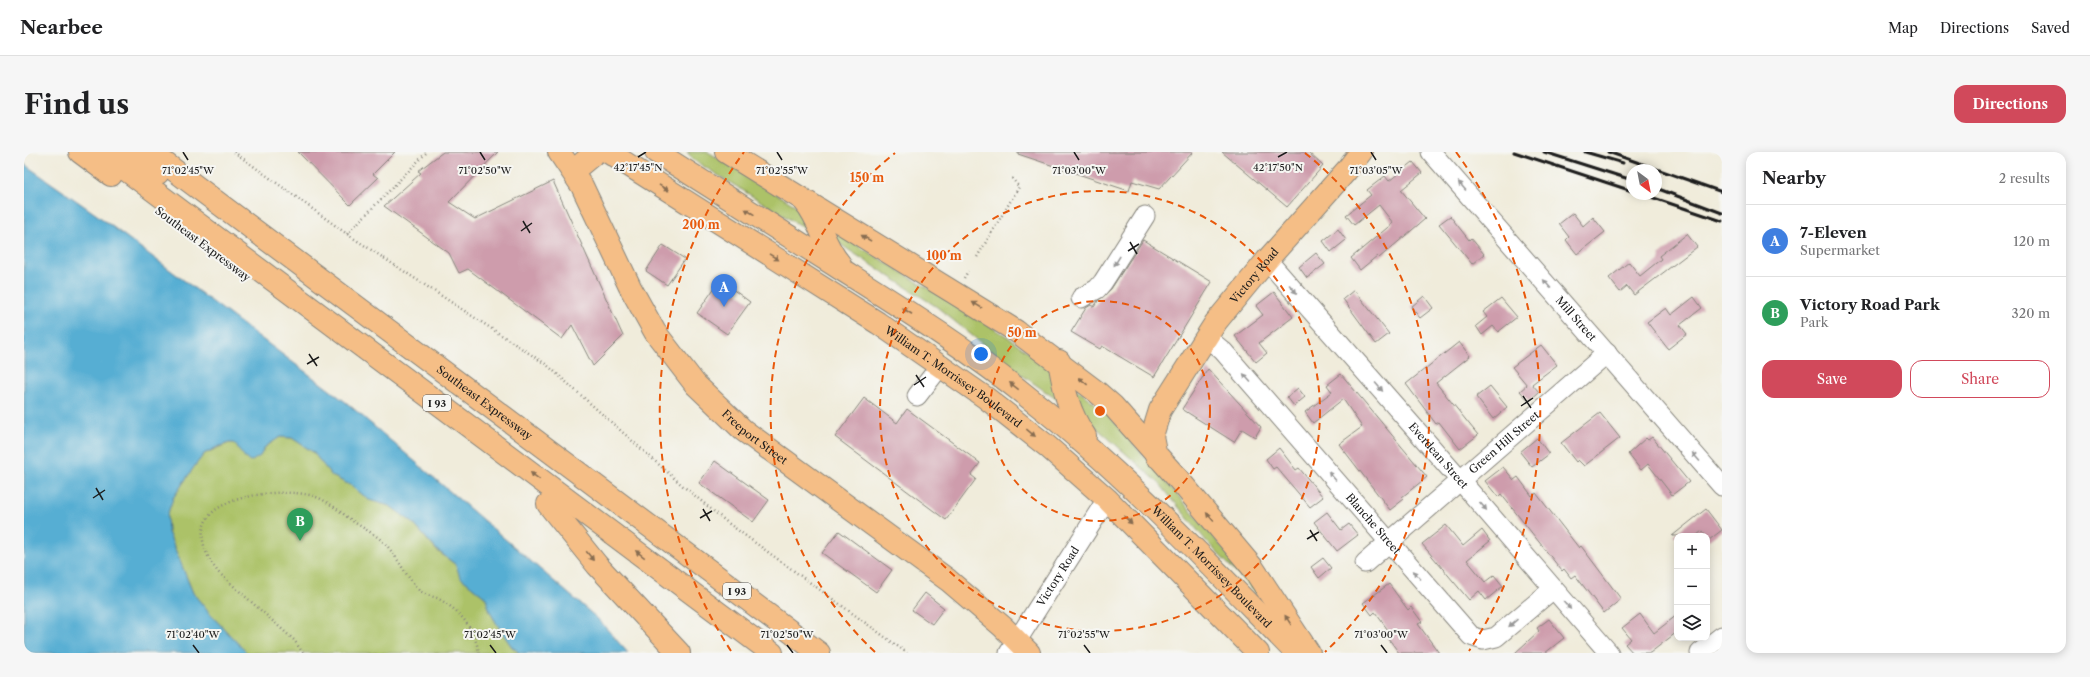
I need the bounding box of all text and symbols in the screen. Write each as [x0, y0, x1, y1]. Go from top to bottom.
text: Nearbee [20, 16, 103, 39]
text: Map [1888, 19, 1918, 37]
text: Directions [1940, 19, 2009, 37]
text: Saved [2031, 19, 2070, 37]
button: Directions [1954, 85, 2066, 123]
text: Find us [24, 87, 129, 121]
text: 42°17'45"N [614, 161, 662, 174]
text: 42°17'50"N [1253, 161, 1303, 174]
text: 71°02'45"W [162, 164, 215, 177]
text: 71°02'50"W [459, 164, 513, 177]
text: 71°02'55"W [756, 164, 809, 177]
text: 71°03'00"W [1052, 164, 1107, 177]
text: 71°03'05"W [1350, 164, 1403, 177]
north arrow [1626, 164, 1662, 200]
text: Nearby [1762, 168, 1826, 188]
text: 150 m [850, 170, 884, 185]
text: 2 results [1999, 170, 2050, 186]
one-way arrow [1457, 181, 1466, 192]
one-way arrow [659, 184, 669, 192]
street label: Southeast Expressway [153, 204, 254, 285]
one-way arrow [744, 208, 756, 215]
text: 200 m [682, 217, 720, 232]
text: 7-Eleven [1800, 223, 1867, 242]
text: A [1770, 233, 1780, 249]
text: 120 m [2013, 233, 2050, 249]
one-way arrow [860, 234, 872, 241]
text: Supermarket [1800, 242, 1880, 258]
street label: Victory Road [1226, 245, 1282, 307]
text: 100 m [926, 248, 962, 263]
one-way arrow [768, 254, 780, 261]
one-way arrow [1113, 255, 1120, 267]
pin: A [711, 274, 737, 307]
one-way arrow [1543, 279, 1552, 289]
one-way arrow [1288, 284, 1297, 295]
street label: Mill Street [1553, 293, 1600, 344]
text: Victory Road Park [1800, 295, 1940, 314]
one-way arrow [971, 302, 983, 309]
text: B [1770, 305, 1780, 321]
text: 320 m [2012, 305, 2050, 321]
one-way arrow [902, 307, 913, 315]
text: Park [1800, 314, 1828, 330]
street label: William T. Morrissey Boulevard [881, 322, 1025, 431]
text: 50 m [1007, 325, 1037, 340]
your location [971, 344, 991, 364]
button: Save [1762, 360, 1902, 398]
button: Share [1910, 360, 2050, 398]
street label: Southeast Expressway [434, 362, 536, 443]
one-way arrow [1242, 373, 1251, 384]
one-way arrow [1078, 376, 1088, 385]
one-way arrow [1008, 381, 1019, 390]
one-way arrow [1374, 382, 1383, 392]
road number: I 93 [423, 395, 451, 411]
centre of rings [1093, 404, 1107, 418]
street label: Freeport Street [719, 407, 791, 467]
street label: Green Hill Street [1466, 408, 1542, 477]
street label: Everdean Street [1406, 419, 1471, 492]
one-way arrow [1026, 429, 1037, 438]
one-way arrow [1692, 451, 1701, 462]
one-way arrow [1327, 471, 1336, 482]
one-way arrow [530, 472, 541, 481]
street label: Blanche Street [1343, 490, 1404, 557]
one-way arrow [1478, 501, 1487, 511]
street label: William T. Morrissey Boulevard [1148, 503, 1275, 631]
pin: B [287, 508, 313, 541]
one-way arrow [1205, 512, 1214, 522]
one-way arrow [1123, 515, 1133, 525]
map controls [1674, 533, 1710, 641]
button: + [1674, 533, 1710, 569]
street label: Victory Road [1033, 543, 1082, 610]
one-way arrow [634, 550, 645, 558]
one-way arrow [586, 551, 594, 561]
one-way arrow [1413, 569, 1422, 580]
button: − [1674, 569, 1710, 605]
road number: I 93 [723, 583, 751, 599]
one-way arrow [1562, 600, 1572, 610]
button: layers [1674, 605, 1710, 641]
one-way arrow [1285, 614, 1292, 626]
one-way arrow [1507, 619, 1518, 628]
text: 71°02'40"W [167, 628, 220, 641]
text: 71°02'45"W [464, 628, 517, 641]
text: 71°02'50"W [761, 628, 815, 641]
text: 71°02'55"W [1058, 628, 1111, 641]
text: 71°03'00"W [1354, 628, 1409, 641]

